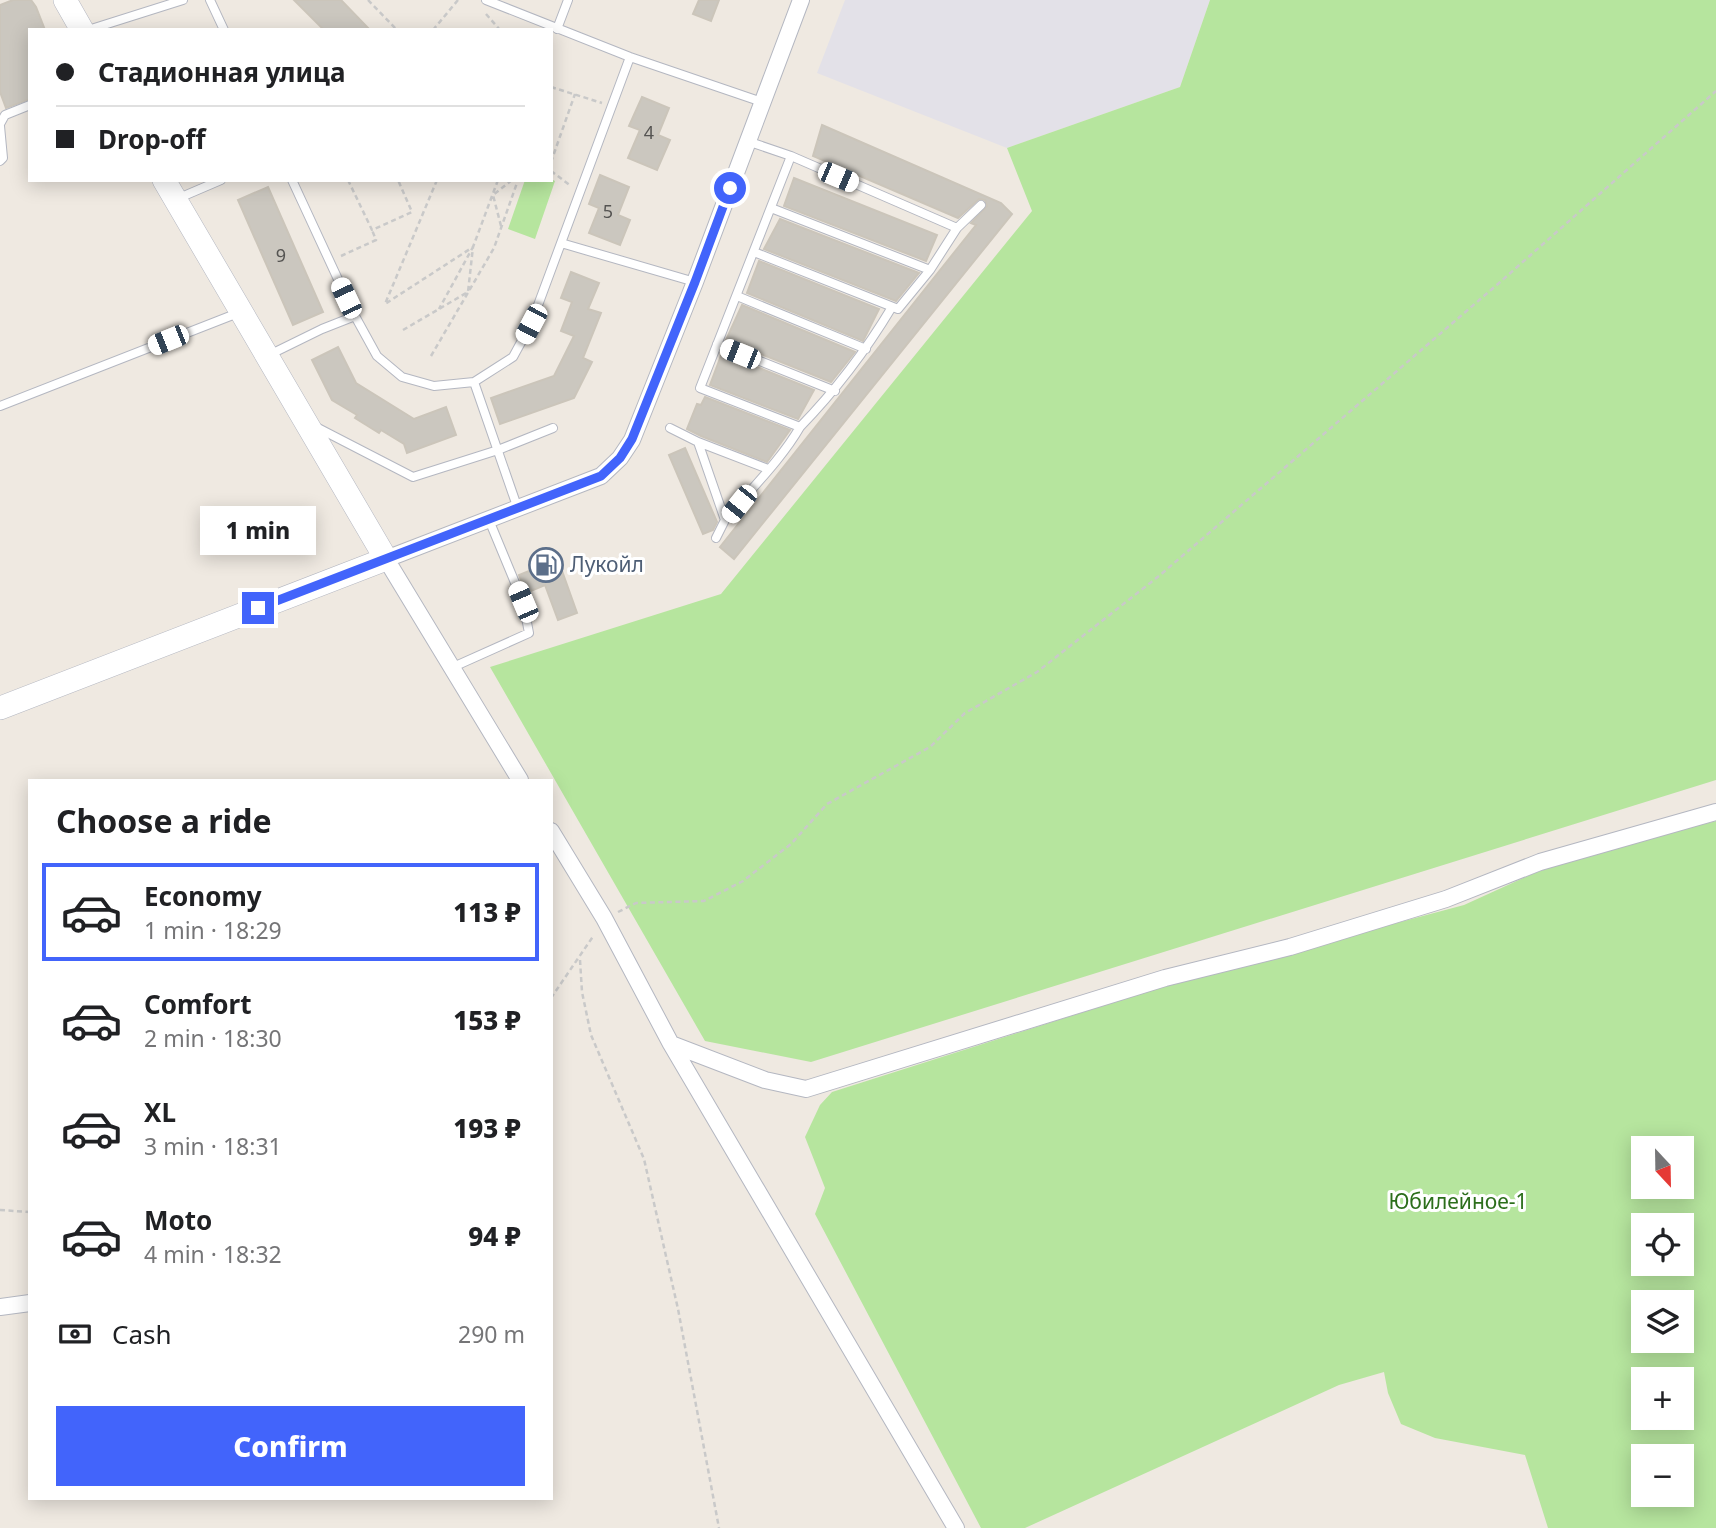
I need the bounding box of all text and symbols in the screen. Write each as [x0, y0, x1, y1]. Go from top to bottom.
text: Стадионная улица [98, 54, 345, 90]
house number: 4 [644, 120, 654, 144]
text: Drop-off [98, 121, 205, 157]
car [815, 159, 862, 195]
route start [714, 172, 746, 204]
house number: 5 [603, 199, 613, 223]
house number: 9 [276, 243, 286, 267]
car [328, 275, 365, 321]
car [512, 301, 551, 347]
car [145, 322, 192, 358]
car [717, 336, 764, 372]
car [718, 481, 761, 527]
callout: 1 min [200, 506, 316, 556]
text: 1 min [226, 514, 290, 546]
fuel station icon: Лукойл [527, 546, 565, 584]
place label: Лукойл [570, 550, 644, 578]
car [506, 579, 541, 625]
route end [242, 592, 274, 624]
text: Choose a ride [56, 799, 272, 842]
text: Economy [144, 878, 262, 914]
icon: car [60, 881, 123, 944]
text: 113 ₽ [453, 894, 521, 930]
text: 1 min · 18:29 [144, 914, 282, 946]
text: Comfort [144, 986, 252, 1022]
icon: car [60, 989, 123, 1052]
text: 153 ₽ [453, 1002, 521, 1038]
text: 2 min · 18:30 [144, 1022, 282, 1054]
text: XL [144, 1094, 176, 1130]
icon: car [60, 1097, 123, 1160]
text: 193 ₽ [453, 1110, 521, 1146]
text: 3 min · 18:31 [144, 1130, 282, 1162]
north arrow [1631, 1136, 1694, 1199]
map controls [1631, 1136, 1694, 1507]
park label: Юбилейное-1 [1388, 1187, 1528, 1215]
text: Moto [144, 1202, 212, 1238]
icon: car [60, 1205, 123, 1268]
button: locate [1631, 1213, 1694, 1276]
text: 94 ₽ [468, 1218, 521, 1254]
text: 4 min · 18:32 [144, 1238, 282, 1270]
button: layers [1631, 1290, 1694, 1353]
icon: cash [56, 1315, 94, 1353]
text: Cash [112, 1316, 172, 1352]
text: 290 m [458, 1318, 525, 1350]
button: + [1631, 1367, 1694, 1430]
button: Confirm [56, 1406, 525, 1486]
button: − [1631, 1444, 1694, 1507]

